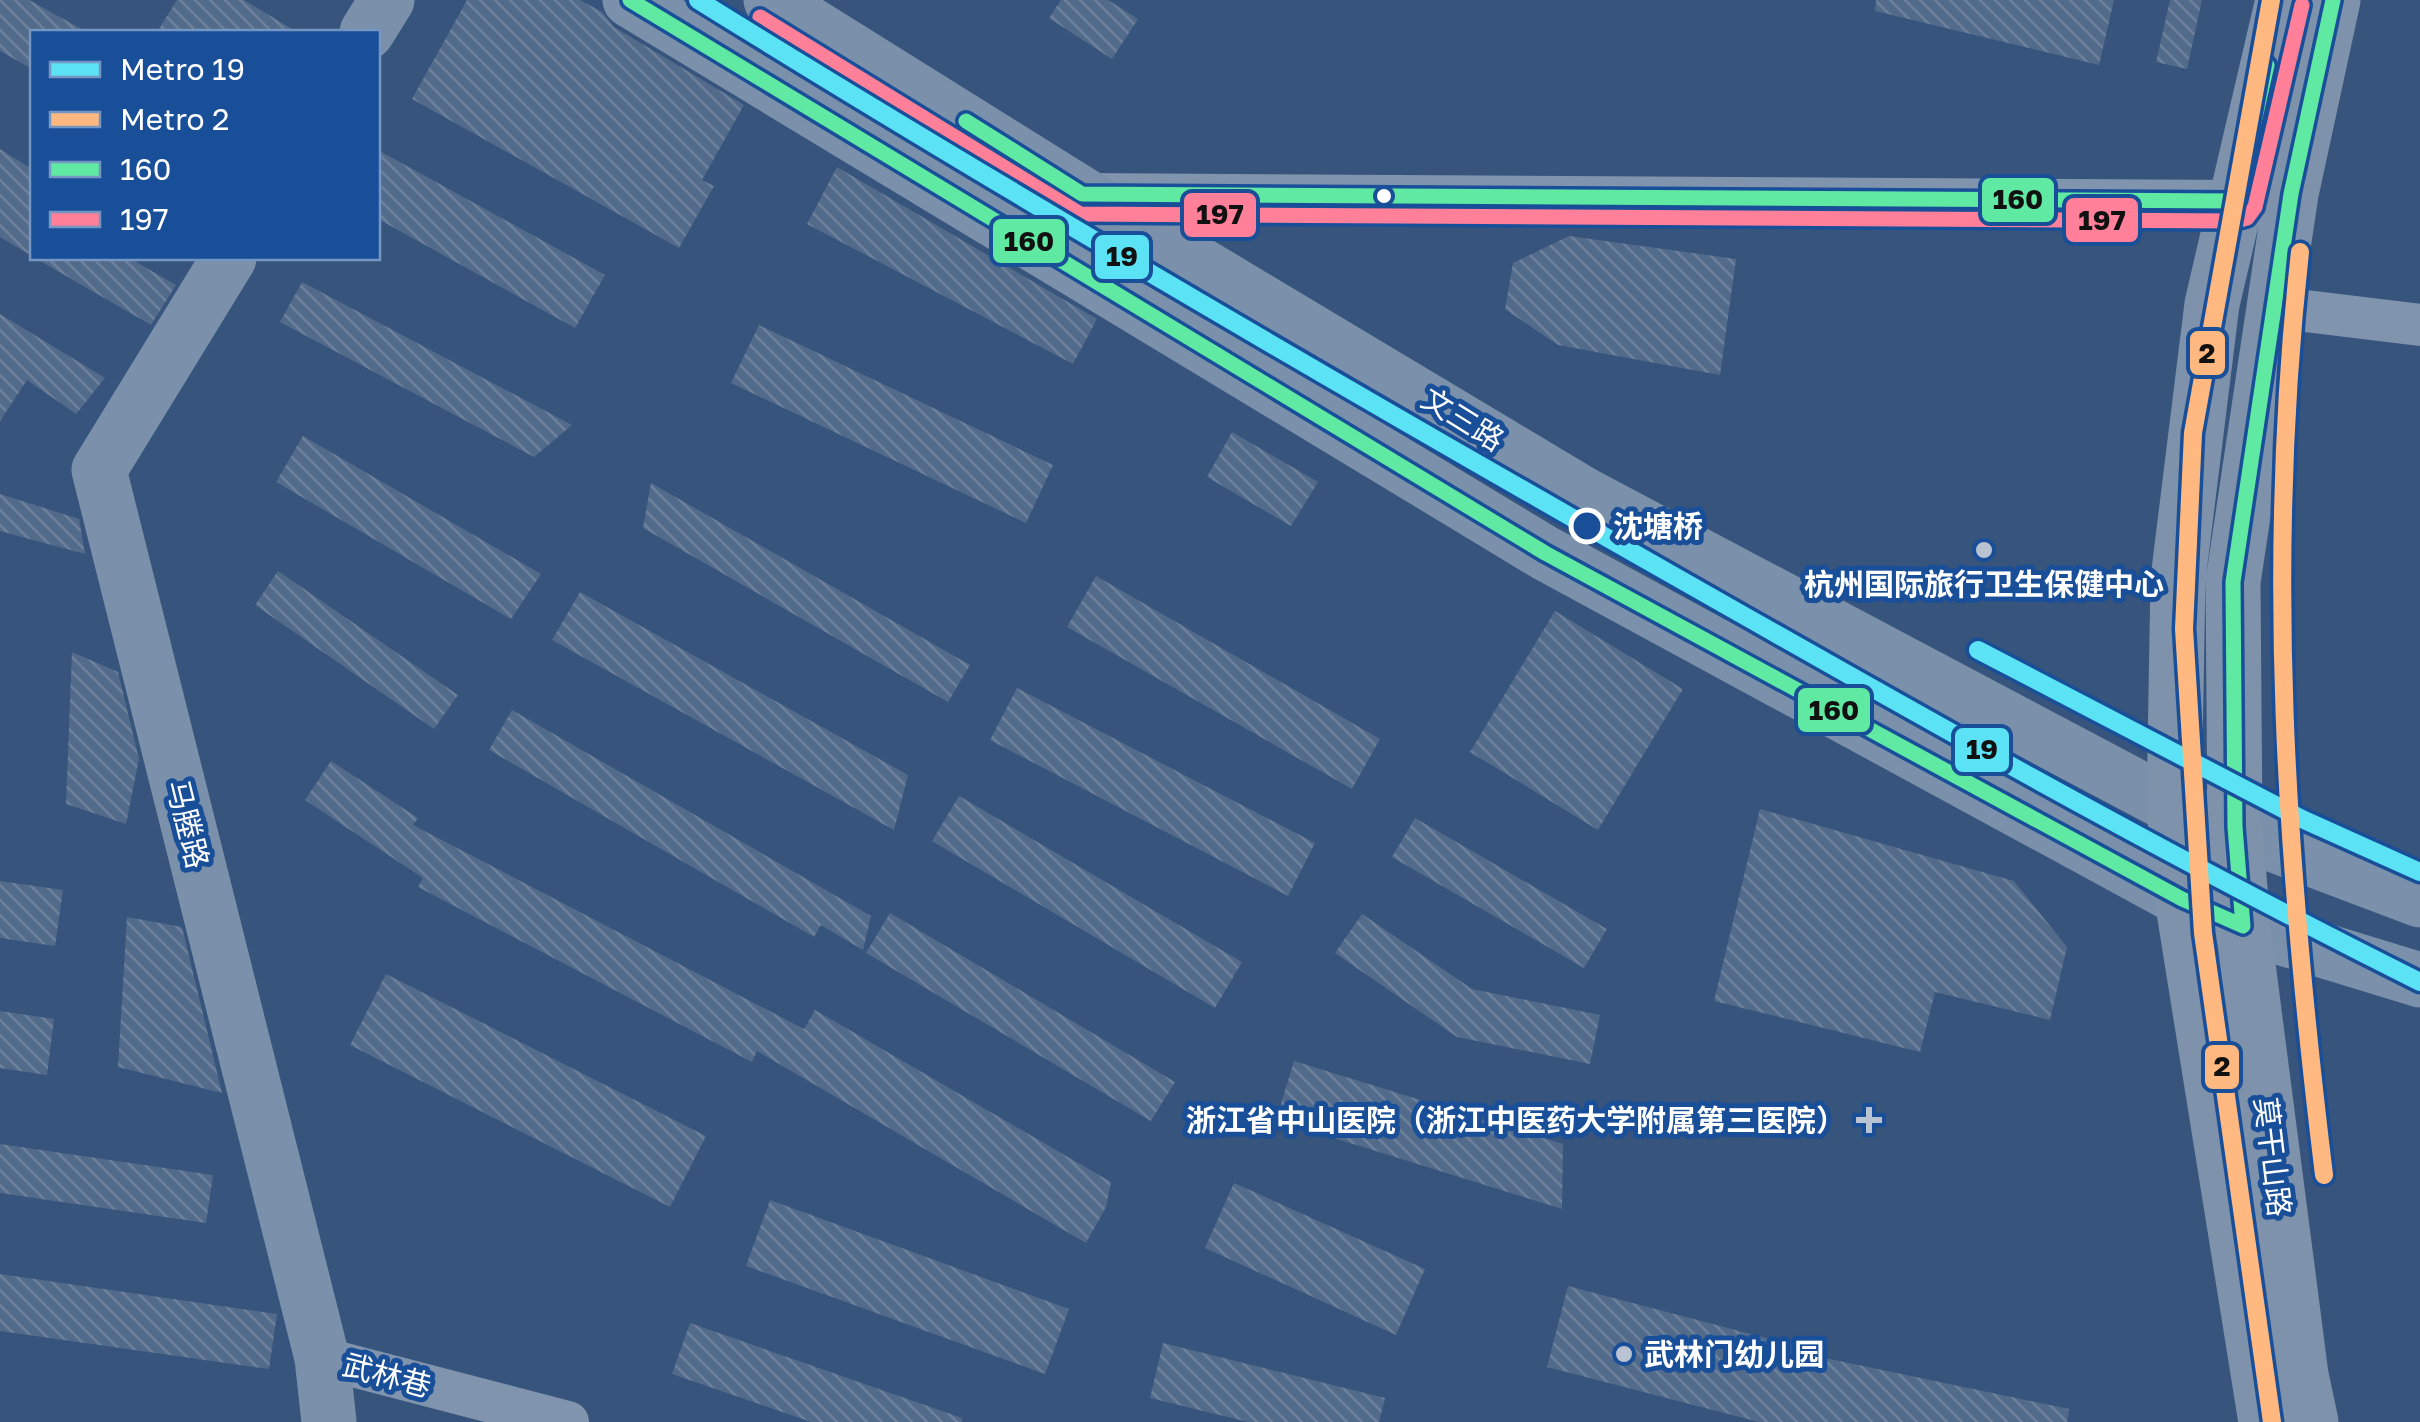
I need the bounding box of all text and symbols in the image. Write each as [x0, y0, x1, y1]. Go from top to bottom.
legend [30, 30, 380, 260]
text: Metro 19 [120, 51, 245, 87]
text: Metro 2 [120, 101, 230, 137]
text: 160 [120, 151, 171, 187]
line badge: 160 [1980, 176, 2056, 224]
text: 160 [1993, 182, 2043, 215]
unlabelled marker [1374, 186, 1394, 206]
line badge: 197 [1182, 191, 1258, 239]
line badge: 197 [2064, 196, 2140, 244]
text: 197 [1196, 197, 1244, 230]
text: 197 [120, 201, 169, 237]
text: 197 [2078, 203, 2126, 236]
line badge: 160 [991, 217, 1067, 265]
text: 160 [1004, 224, 1054, 257]
line badge: 19 [1093, 233, 1151, 281]
text: 19 [1106, 239, 1138, 272]
line badge: 2 [2188, 329, 2227, 377]
text: 2 [2198, 336, 2216, 369]
street label: 文三路 [1415, 380, 1511, 458]
place label: 沈塘桥 [1613, 508, 1703, 544]
marker: 沈塘桥 [1570, 509, 1604, 543]
marker: 杭州国际旅行卫生保健中心 [1973, 539, 1995, 561]
place label: 杭州国际旅行卫生保健中心 [1804, 566, 2164, 602]
line badge: 160 [1796, 686, 1872, 734]
text: 160 [1809, 693, 1859, 726]
line badge: 19 [1953, 726, 2011, 774]
text: 19 [1966, 732, 1998, 765]
street label: 马塍路 [160, 776, 216, 872]
line badge: 2 [2203, 1043, 2241, 1091]
text: 2 [2213, 1049, 2231, 1082]
street label: 莫干山路 [2248, 1095, 2298, 1219]
place label: 浙江省中山医院（浙江中医药大学附属第三医院） [1186, 1102, 1846, 1138]
marker: 浙江省中山医院（浙江中医药大学附属第三医院） [1856, 1107, 1882, 1133]
place label: 武林门幼儿园 [1644, 1336, 1824, 1372]
marker: 武林门幼儿园 [1613, 1343, 1635, 1365]
street label: 武林巷 [339, 1346, 435, 1404]

